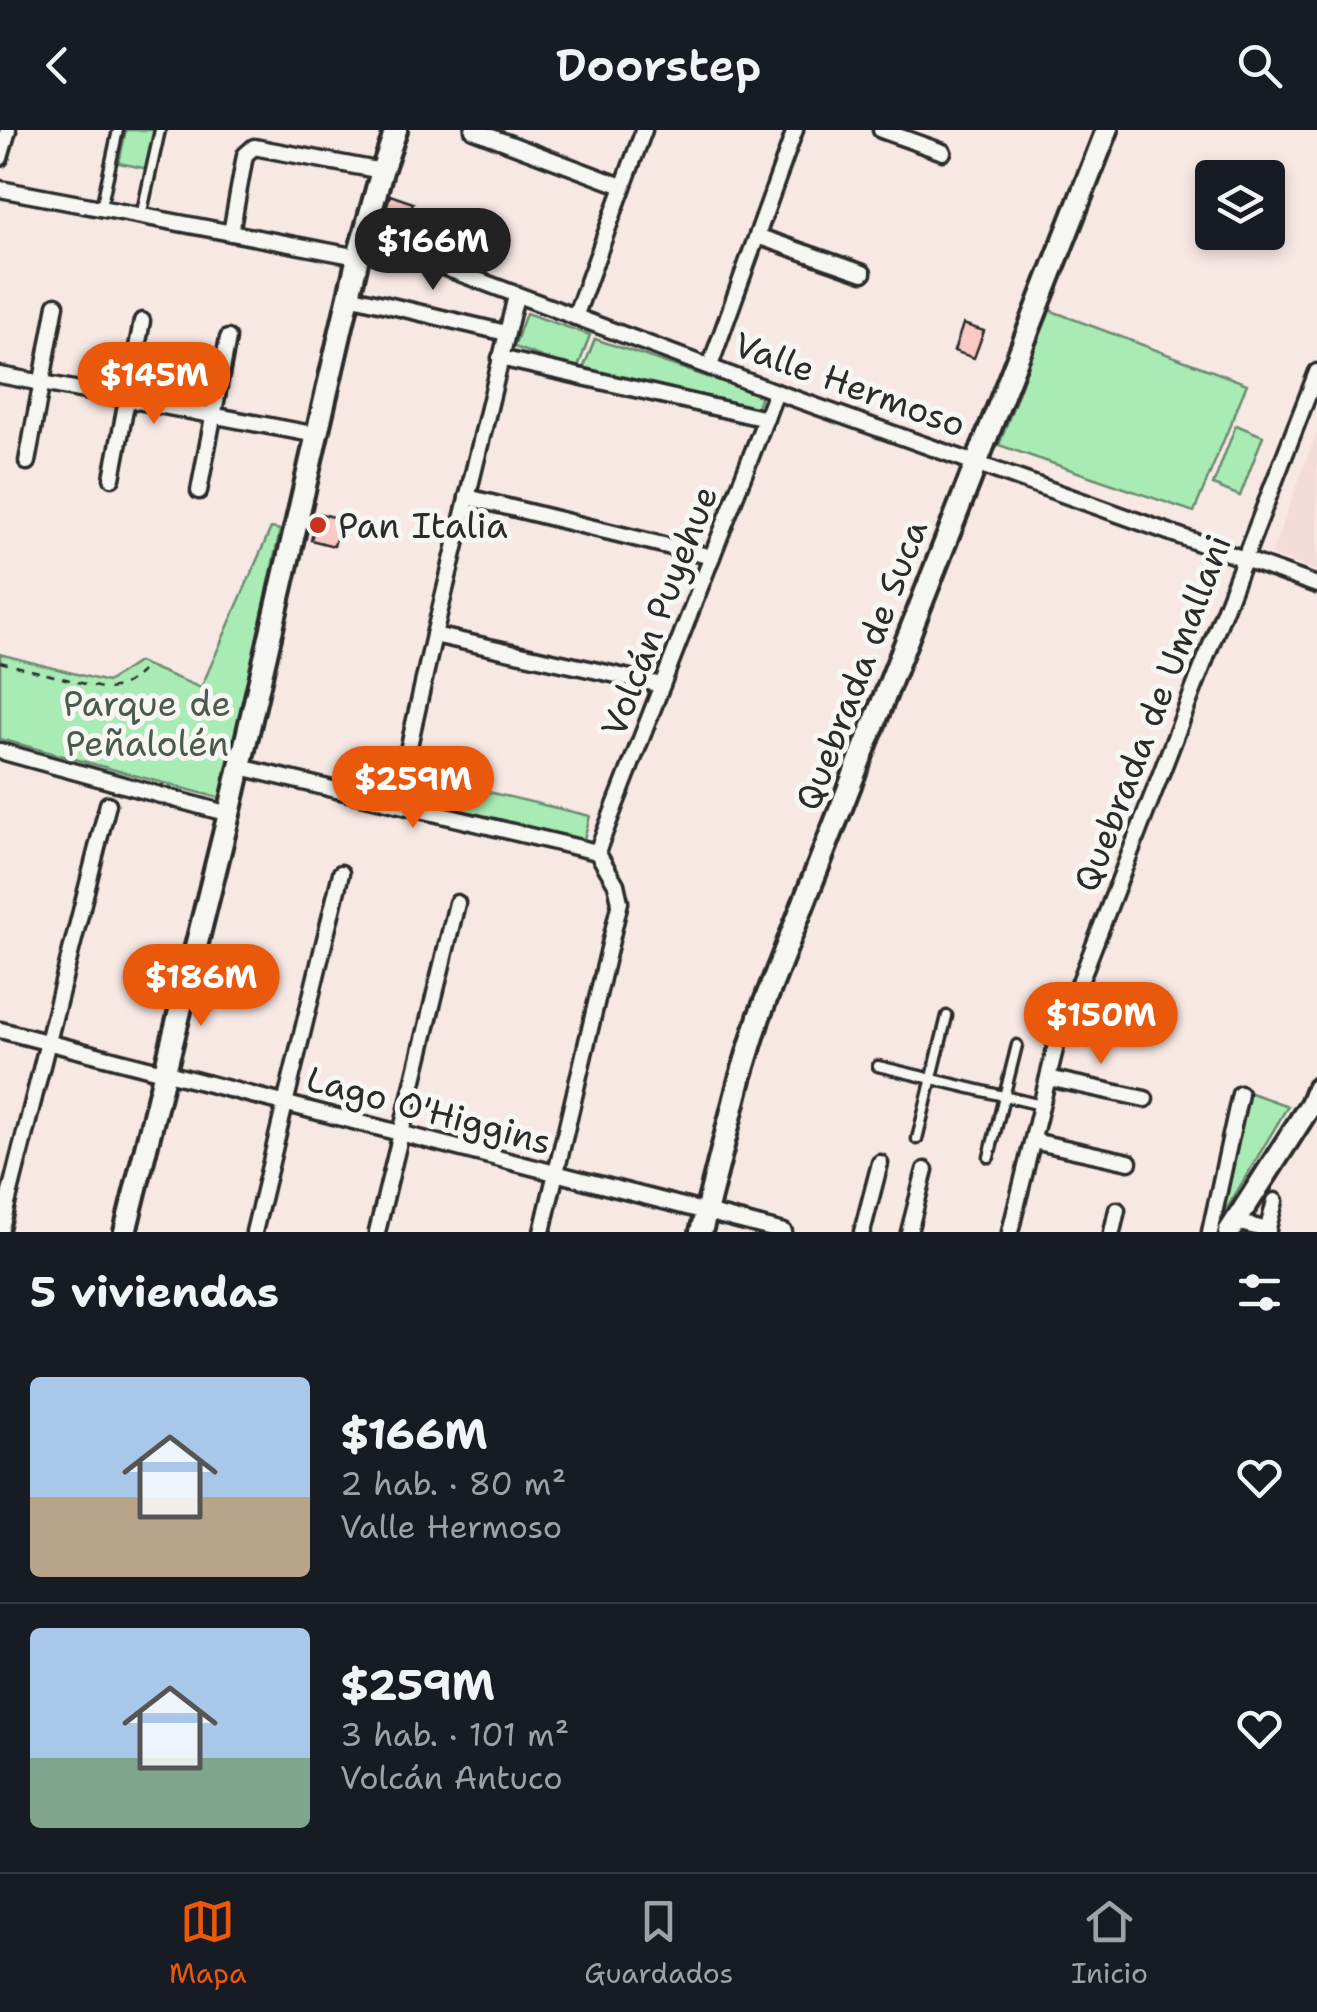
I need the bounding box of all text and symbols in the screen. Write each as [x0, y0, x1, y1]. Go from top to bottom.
text: Doorstep [556, 35, 761, 95]
icon: back [30, 38, 85, 93]
icon: search [1232, 38, 1287, 93]
map controls [1195, 160, 1285, 250]
button: layers [1195, 160, 1285, 250]
pin: $166M [363, 208, 503, 293]
text: $166M [377, 219, 489, 262]
street label: Valle Hermoso [728, 320, 972, 448]
pin: $145M [84, 342, 224, 427]
text: $145M [100, 353, 209, 396]
street label: Volcán Puyehue [590, 479, 728, 743]
place label: Pan Italia [338, 502, 508, 549]
street label: Quebrada de Suca [784, 513, 938, 817]
marker: Pan Italia [307, 514, 329, 536]
street label: Quebrada de Umallani [1062, 528, 1242, 898]
park label: Parque de Peñalolén [63, 680, 231, 767]
pin: $259M [343, 746, 483, 831]
text: $259M [354, 757, 472, 800]
pin: $186M [131, 944, 271, 1029]
text: $186M [145, 955, 257, 998]
pin: $150M [1031, 982, 1171, 1067]
text: $150M [1046, 993, 1156, 1036]
street label: Lago O'Higgins [301, 1055, 557, 1165]
text: 5 viviendas [30, 1264, 279, 1320]
icon: filters [1232, 1265, 1287, 1320]
text: $166M [340, 1406, 488, 1462]
icon: home [110, 1417, 230, 1537]
icon: heart [1232, 1450, 1287, 1505]
text: 2 hab. · 80 m² [340, 1462, 566, 1505]
text: Valle Hermoso [340, 1505, 562, 1548]
text: $259M [340, 1657, 495, 1713]
icon: home [110, 1668, 230, 1788]
icon: heart [1232, 1701, 1287, 1756]
text: 3 hab. · 101 m² [340, 1713, 569, 1756]
text: Volcán Antuco [340, 1756, 563, 1799]
tab: Mapa [169, 1894, 246, 1992]
tab: Guardados [584, 1894, 733, 1992]
tab: Inicio [1071, 1894, 1148, 1992]

